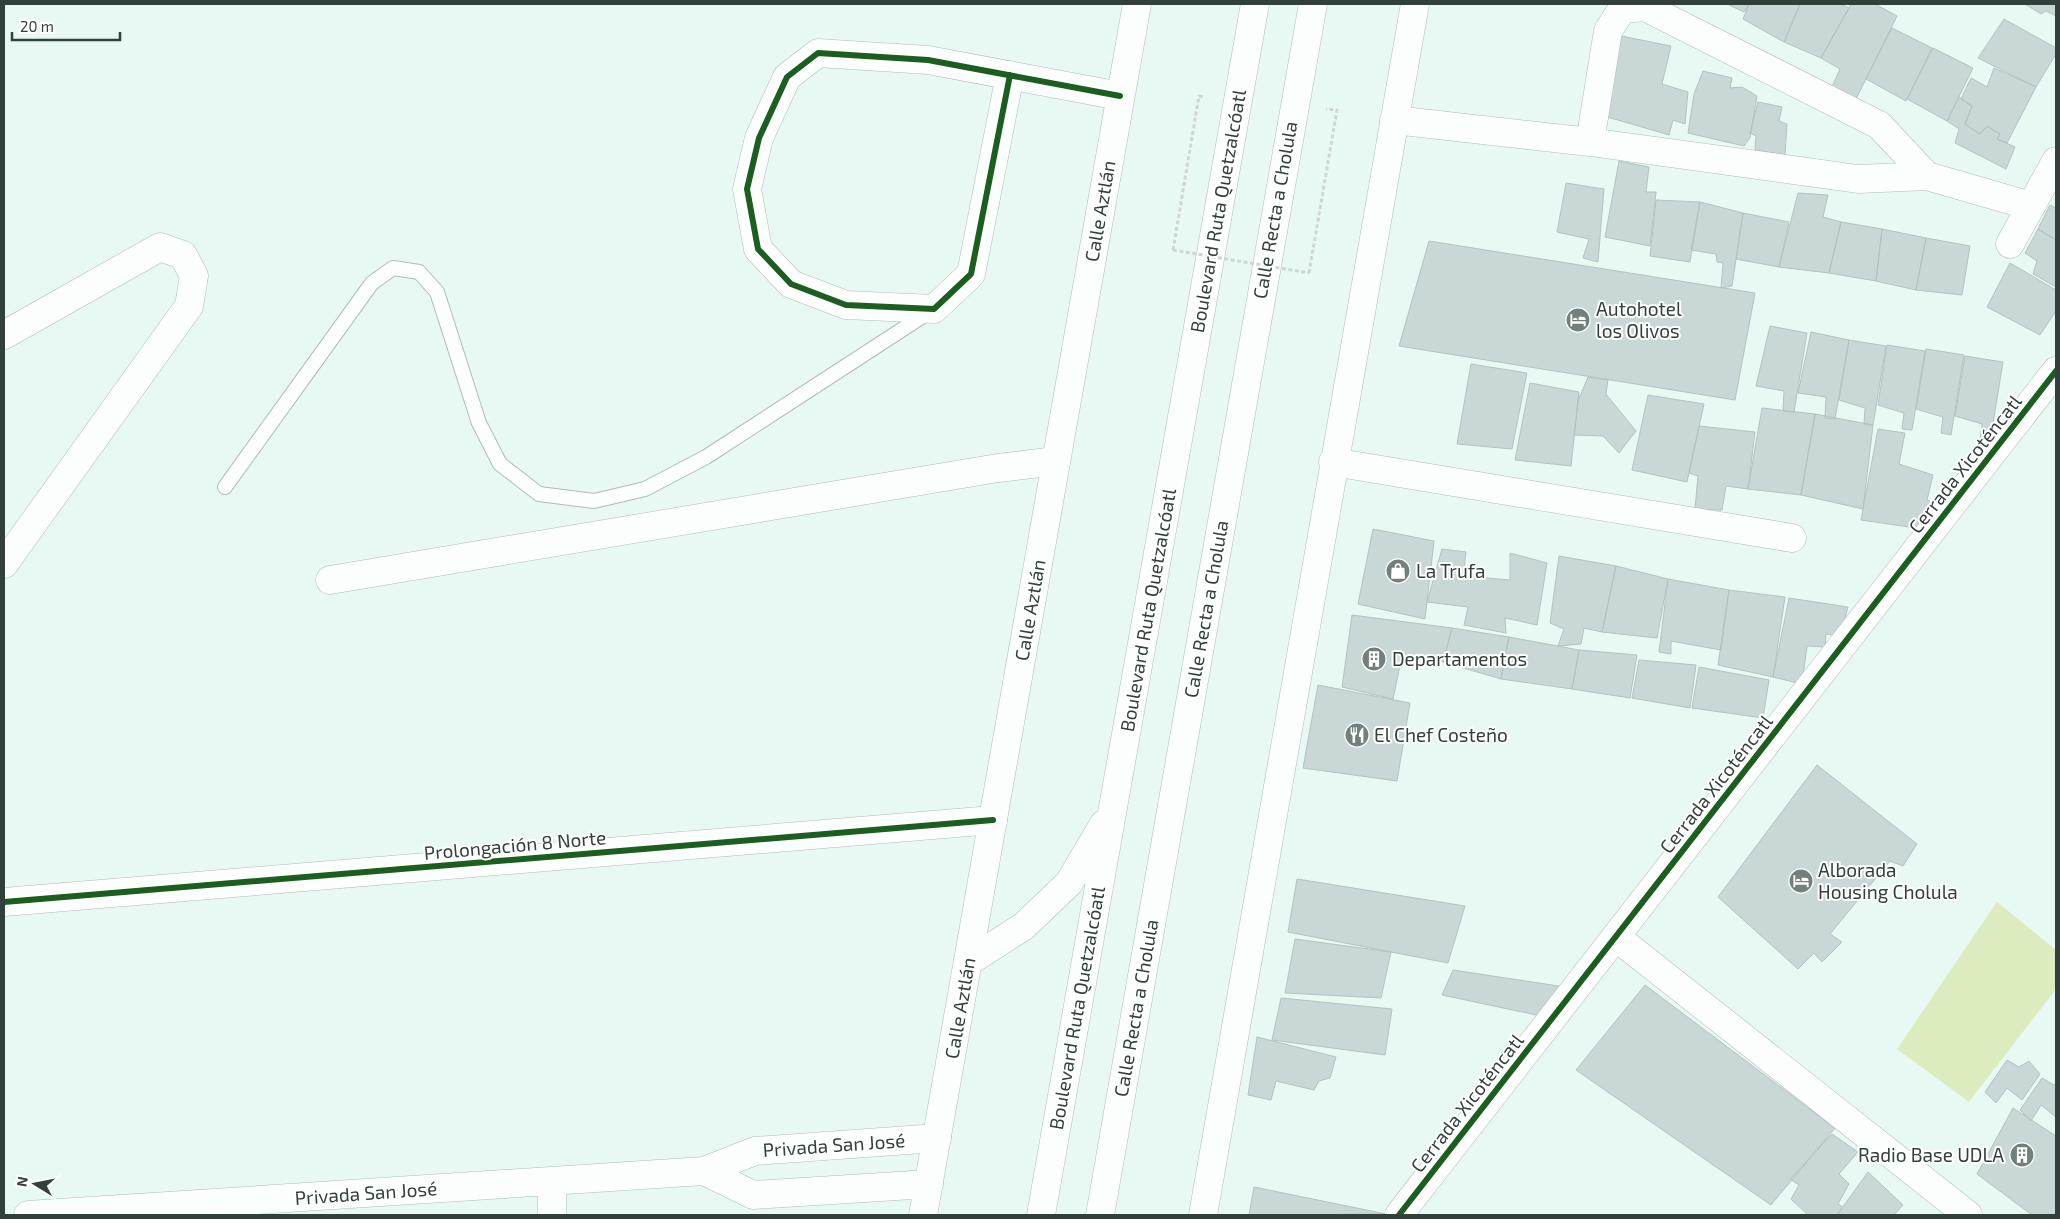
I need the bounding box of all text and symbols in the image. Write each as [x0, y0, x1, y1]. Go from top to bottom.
scale bar [12, 10, 120, 42]
text: 20 m [20, 17, 54, 35]
street label: Boulevard Ruta Quetzalcóatl [1185, 87, 1250, 334]
street label: Calle Recta a Cholula [1248, 119, 1301, 301]
street label: Calle Aztlán [1079, 158, 1120, 263]
place label: Autohotel los Olivos [1596, 297, 1682, 342]
hotel icon: Autohotel los Olivos [1565, 307, 1591, 333]
street label: Cerrada Xicoténcatl [1903, 390, 2026, 538]
street label: Boulevard Ruta Quetzalcóatl [1115, 486, 1180, 733]
street label: Calle Recta a Cholula [1179, 518, 1232, 700]
street label: Calle Aztlán [1009, 557, 1050, 662]
shop icon: La Trufa [1385, 558, 1411, 584]
place label: La Trufa [1416, 559, 1485, 582]
building icon: Departamentos [1361, 646, 1387, 672]
place label: Departamentos [1392, 647, 1527, 670]
street label: Cerrada Xicoténcatl [1654, 710, 1777, 858]
restaurant icon: El Chef Costeño [1344, 722, 1370, 748]
place label: El Chef Costeño [1374, 723, 1508, 746]
street label: Prolongación 8 Norte [423, 825, 607, 864]
place label: Alborada Housing Cholula [1818, 858, 1958, 903]
hotel icon: Alborada Housing Cholula [1788, 868, 1814, 894]
street label: Boulevard Ruta Quetzalcóatl [1044, 884, 1109, 1131]
street label: Calle Recta a Cholula [1109, 917, 1162, 1099]
street label: Calle Aztlán [939, 955, 980, 1060]
street label: Cerrada Xicoténcatl [1405, 1029, 1528, 1177]
street label: Privada San José [762, 1128, 906, 1161]
building icon: Radio Base UDLA [2009, 1142, 2035, 1168]
place label: Radio Base UDLA [1858, 1143, 2004, 1166]
north arrow [10, 1159, 60, 1209]
text: N [12, 1175, 31, 1188]
street label: Privada San José [294, 1176, 438, 1209]

